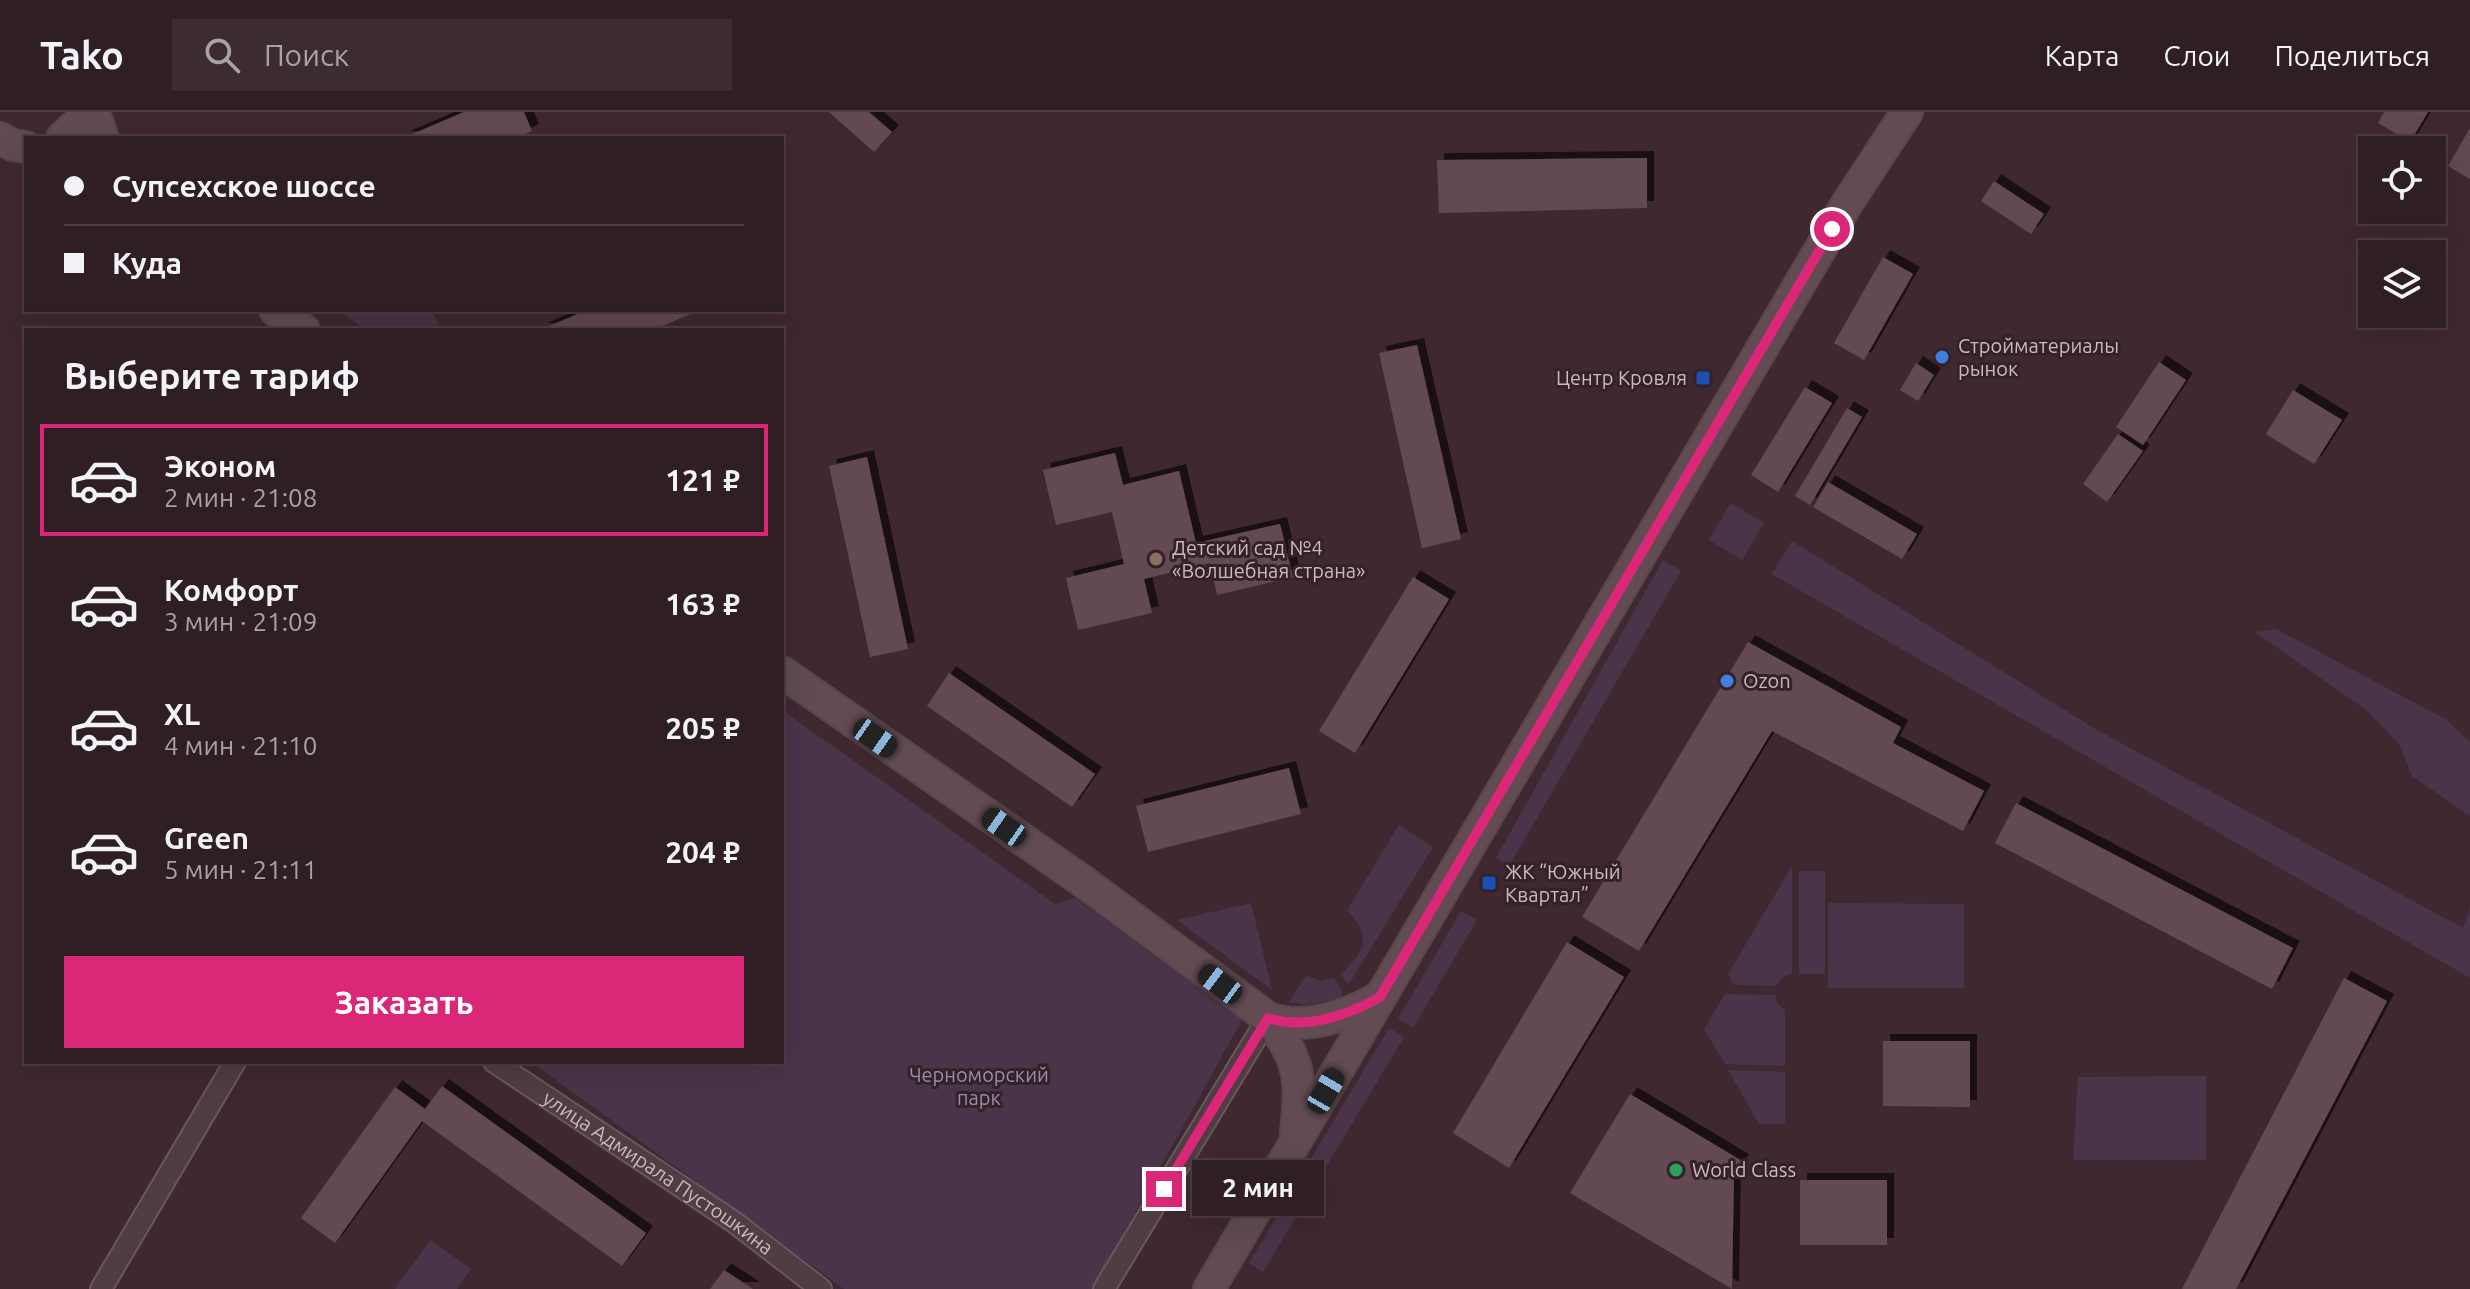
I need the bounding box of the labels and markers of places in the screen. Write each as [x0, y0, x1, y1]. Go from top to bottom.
place label: Стройматериалы рынок [1958, 334, 2119, 380]
marker: Стройматериалы рынок [1933, 348, 1951, 366]
place label: Центр Кровля [1556, 366, 1687, 389]
marker: Центр Кровля [1694, 369, 1712, 387]
place label: Детский сад №4 «Волшебная страна» [1172, 536, 1366, 582]
marker: Детский сад №4 «Волшебная страна» [1147, 550, 1165, 568]
place label: Ozon [1743, 669, 1791, 692]
marker: Ozon [1718, 672, 1736, 690]
place label: ЖК “Южный Квартал” [1505, 860, 1621, 906]
marker: ЖК “Южный Квартал” [1480, 874, 1498, 892]
place label: World Class [1692, 1158, 1796, 1181]
marker: World Class [1667, 1161, 1685, 1179]

